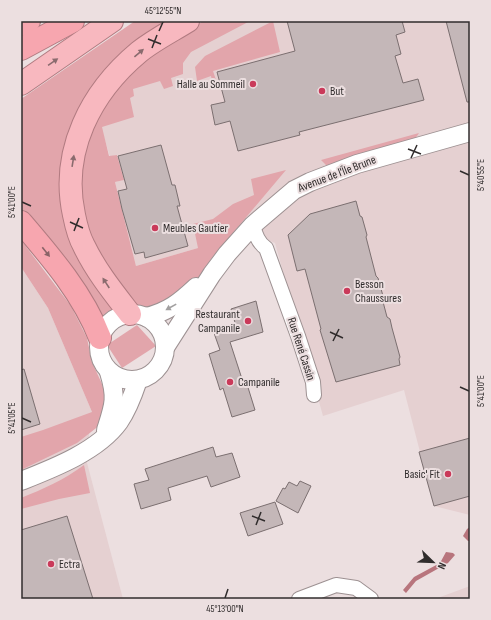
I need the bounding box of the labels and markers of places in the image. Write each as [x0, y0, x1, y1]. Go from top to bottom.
place label: Halle au Sommeil [177, 77, 245, 92]
marker: Halle au Sommeil [248, 79, 258, 89]
place label: But [330, 84, 344, 99]
marker: But [317, 86, 327, 96]
place label: Meubles Gautier [163, 221, 229, 236]
marker: Meubles Gautier [150, 223, 160, 233]
place label: Besson Chaussures [355, 277, 401, 306]
marker: Besson Chaussures [342, 286, 352, 296]
place label: Restaurant Campanile [195, 307, 240, 336]
marker: Restaurant Campanile [243, 316, 253, 326]
place label: Campanile [238, 375, 280, 390]
marker: Campanile [225, 377, 235, 387]
place label: Basic' Fit [404, 467, 440, 482]
marker: Basic' Fit [443, 469, 453, 479]
place label: Ectra [59, 557, 81, 572]
marker: Ectra [46, 559, 56, 569]

